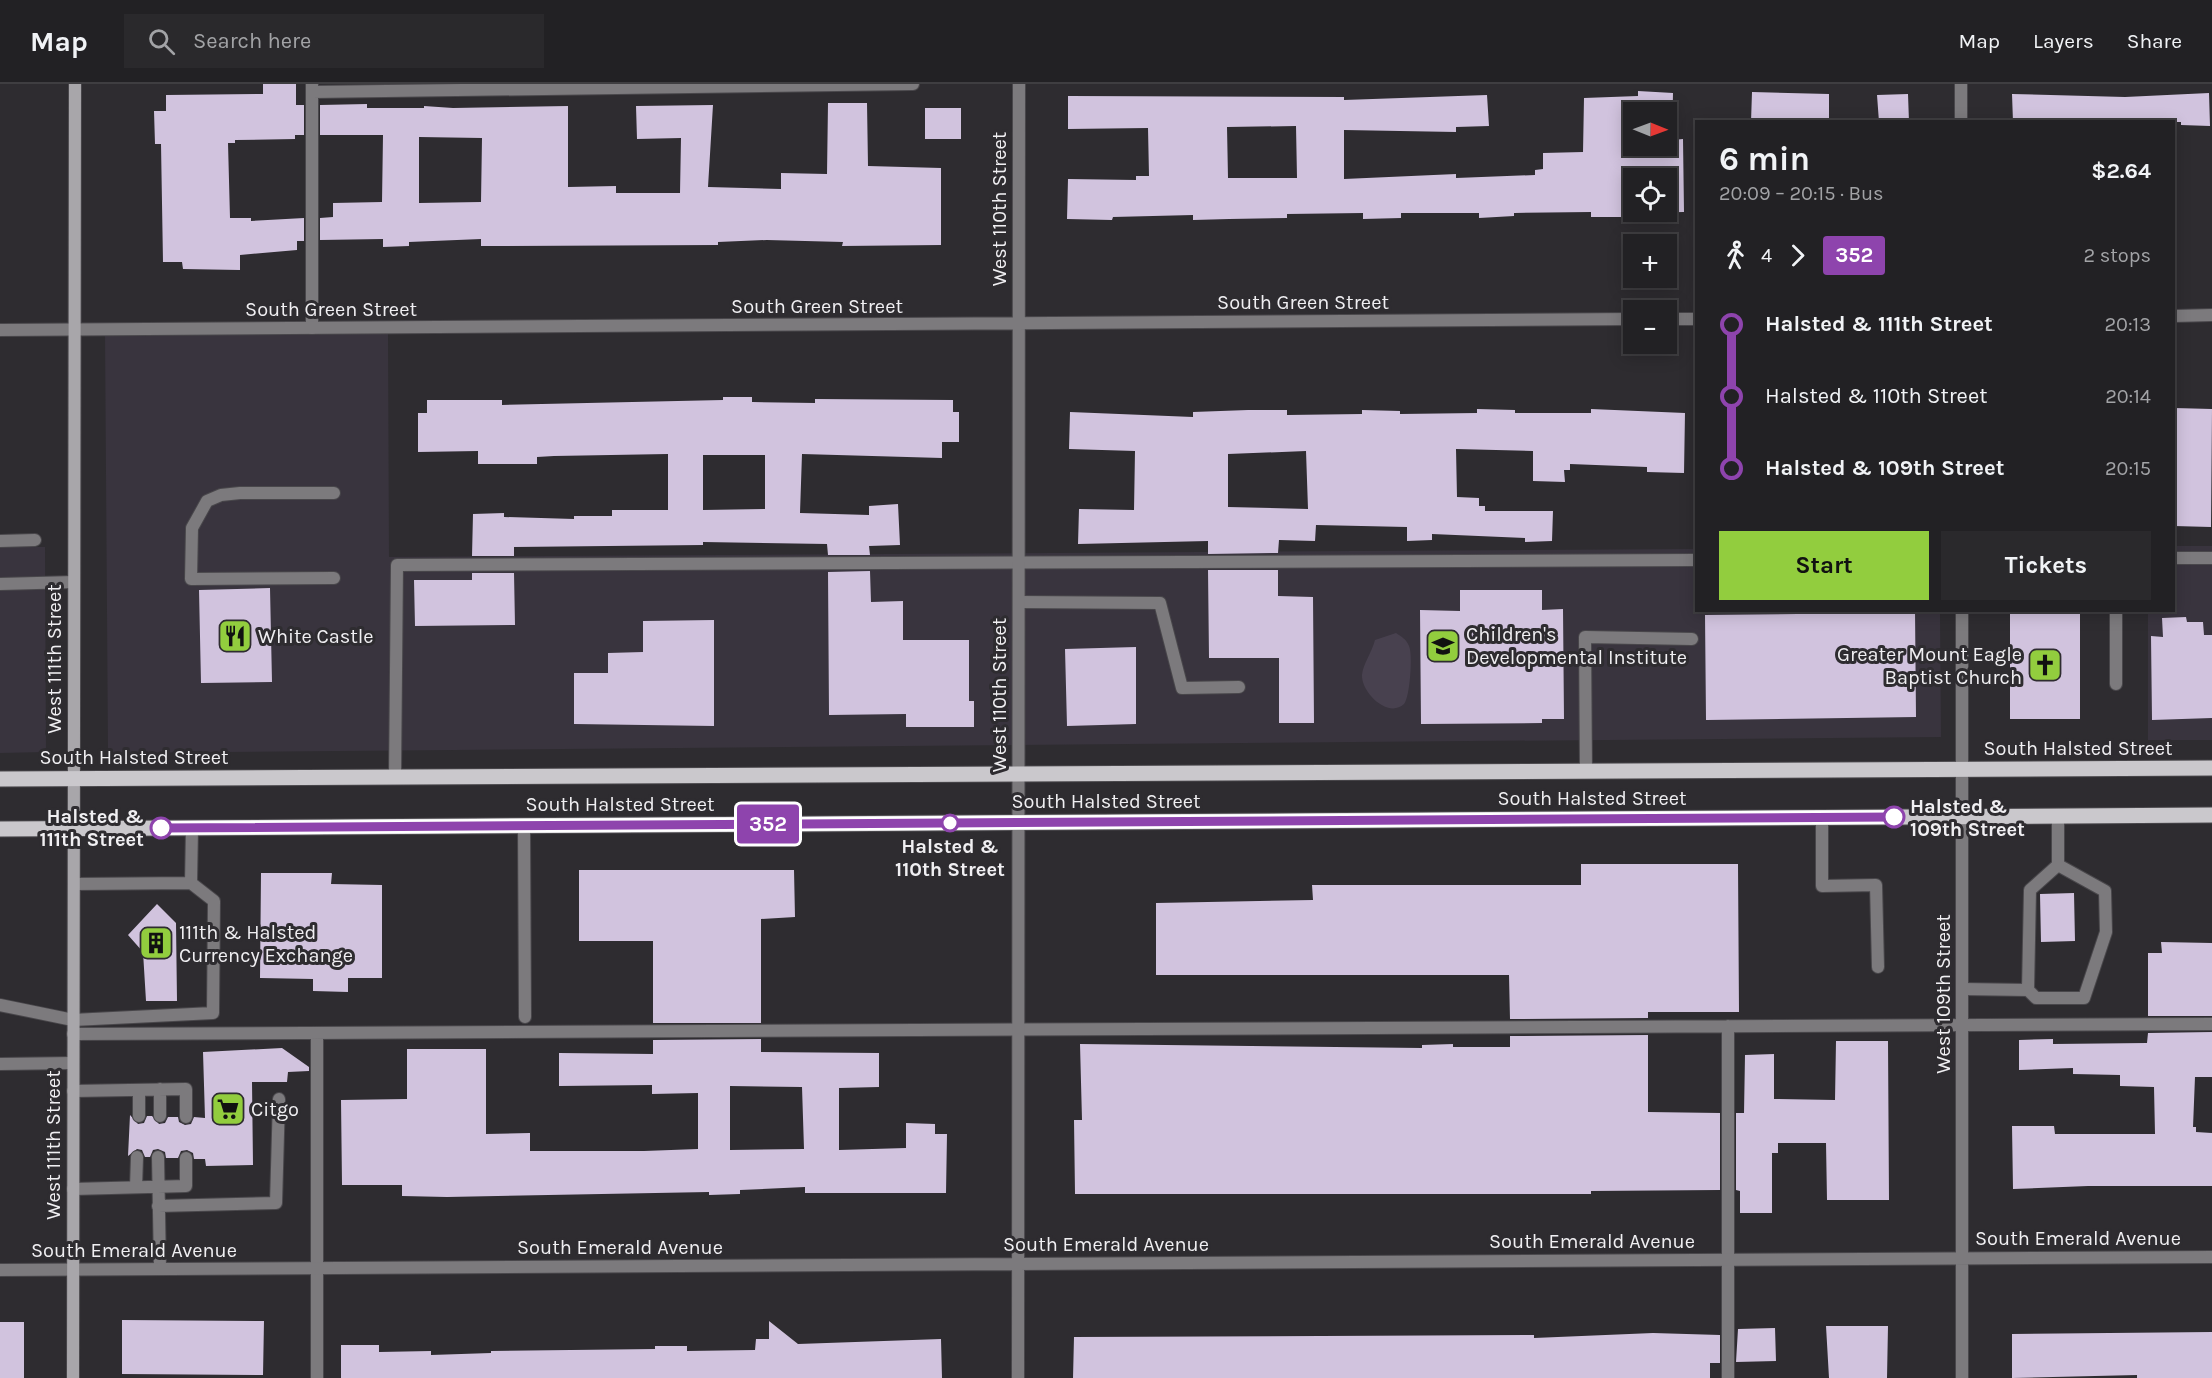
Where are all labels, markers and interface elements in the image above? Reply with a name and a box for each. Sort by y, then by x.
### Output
search box [124,14,544,68]
text: Map [30,25,88,58]
icon: search [145,25,178,58]
text: Search here [193,28,311,54]
text: Map [1958,29,2000,53]
text: Layers [2033,29,2094,53]
text: Share [2127,29,2182,53]
north arrow [1623,102,1677,156]
map controls [1623,102,1677,354]
street label: West 110th Street [988,131,1011,286]
text: 6 min [1719,140,1810,178]
text: $2.64 [2091,158,2151,184]
button: locate [1623,168,1677,222]
text: 20:09 – 20:15 · Bus [1719,182,1884,205]
button: + [1623,234,1677,288]
icon: walk [1719,239,1752,272]
icon: forward [1781,239,1814,272]
text: 352 [1835,243,1873,267]
text: 4 [1761,244,1772,267]
text: 2 stops [2084,244,2151,267]
street label: South Green Street [1217,291,1389,314]
street label: South Green Street [731,295,903,318]
street label: South Green Street [245,298,417,321]
button: − [1623,300,1677,354]
text: Halsted & 111th Street [1765,311,1993,337]
text: 20:13 [2105,313,2151,336]
text: Halsted & 110th Street [1765,383,1987,409]
text: 20:14 [2105,385,2151,408]
text: Halsted & 109th Street [1765,455,2004,481]
text: 20:15 [2105,457,2151,480]
button: Start [1719,531,1929,600]
button: Tickets [1941,531,2151,600]
street label: West 111th Street [43,584,66,734]
street label: West 110th Street [988,617,1011,772]
restaurant icon: White Castle [217,618,253,654]
place label: Children's Developmental Institute [1466,623,1687,669]
place label: White Castle [258,625,374,648]
school or university icon: Children's Developmental Institute [1425,628,1461,664]
place label: Greater Mount Eagle Baptist Church [1837,643,2022,689]
church icon: Greater Mount Eagle Baptist Church [2027,647,2063,683]
street label: South Halsted Street [1983,737,2173,760]
street label: South Halsted Street [39,746,229,769]
street label: South Halsted Street [1497,787,1687,810]
street label: South Halsted Street [1011,790,1201,813]
street label: South Halsted Street [525,793,715,816]
place label: Halsted & 109th Street [1910,795,2025,841]
line badge: 352 [734,804,802,844]
place label: Halsted & 111th Street [40,805,144,851]
marker: Halsted & 109th Street [1883,806,1905,828]
text: 352 [749,812,787,836]
marker: Halsted & 110th Street [941,814,959,832]
marker: Halsted & 111th Street [150,817,172,839]
place label: Halsted & 110th Street [895,835,1005,881]
street label: West 109th Street [1932,914,1955,1074]
place label: 111th & Halsted Currency Exchange [179,921,353,967]
building icon: 111th & Halsted Currency Exchange [138,925,174,961]
street label: West 111th Street [42,1070,65,1220]
supermarket icon: Citgo [210,1091,246,1127]
place label: Citgo [251,1098,299,1121]
street label: South Emerald Avenue [1975,1227,2181,1250]
street label: South Emerald Avenue [1489,1230,1695,1253]
street label: South Emerald Avenue [1003,1233,1209,1256]
street label: South Emerald Avenue [517,1236,723,1259]
street label: South Emerald Avenue [31,1239,237,1262]

